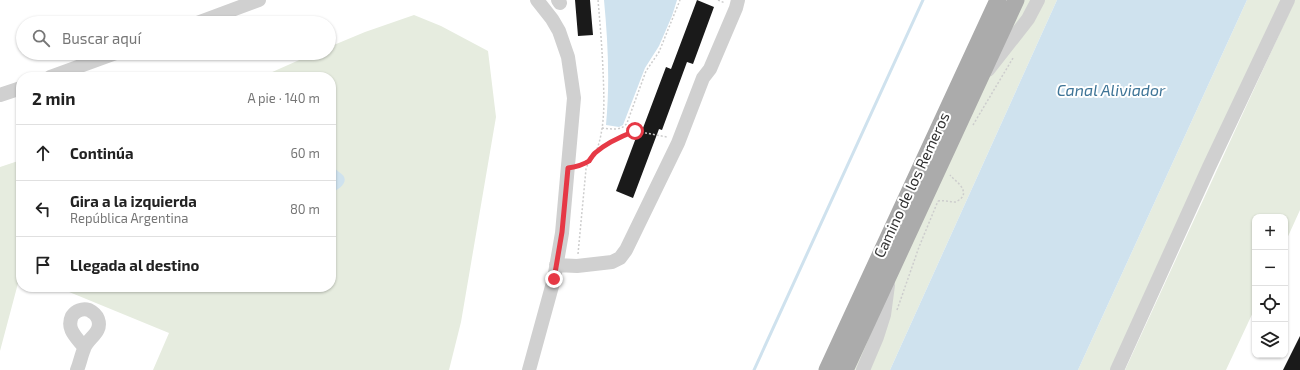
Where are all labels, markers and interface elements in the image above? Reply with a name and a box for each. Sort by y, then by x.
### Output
search box [16,16,336,60]
icon: search [30,27,52,49]
text: Buscar aquí [62,29,141,47]
water label: Canal Aliviador [1057,80,1166,99]
text: 2 min [32,88,75,108]
text: A pie · 140 m [247,90,320,106]
street label: Camino de los Remeros [869,109,953,260]
route start [626,122,644,140]
icon: ahead [32,142,54,164]
text: Continúa [70,144,133,162]
text: 60 m [290,145,320,161]
text: Gira a la izquierda [70,192,197,210]
icon: left [32,198,54,220]
text: 80 m [290,201,320,217]
text: República Argentina [70,210,188,226]
map controls [1252,214,1288,358]
button: + [1252,214,1288,250]
button: − [1252,250,1288,286]
icon: arrive [32,254,54,276]
text: Llegada al destino [70,256,199,274]
route end [545,270,563,288]
button: locate [1252,286,1288,322]
button: layers [1252,322,1288,358]

